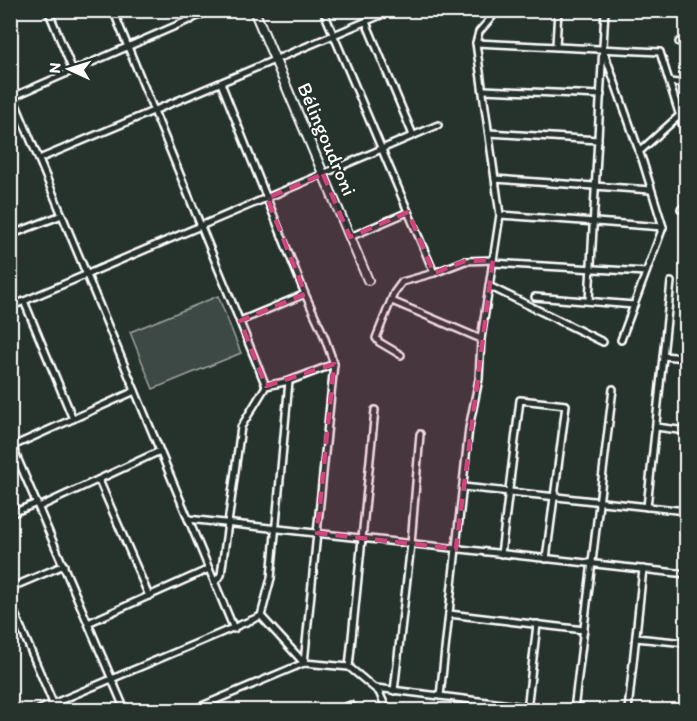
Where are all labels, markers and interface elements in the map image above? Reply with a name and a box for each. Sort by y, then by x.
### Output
north arrow [39,39,99,99]
text: N [45,62,64,74]
street label: Bélingoudroni [292,79,362,199]

